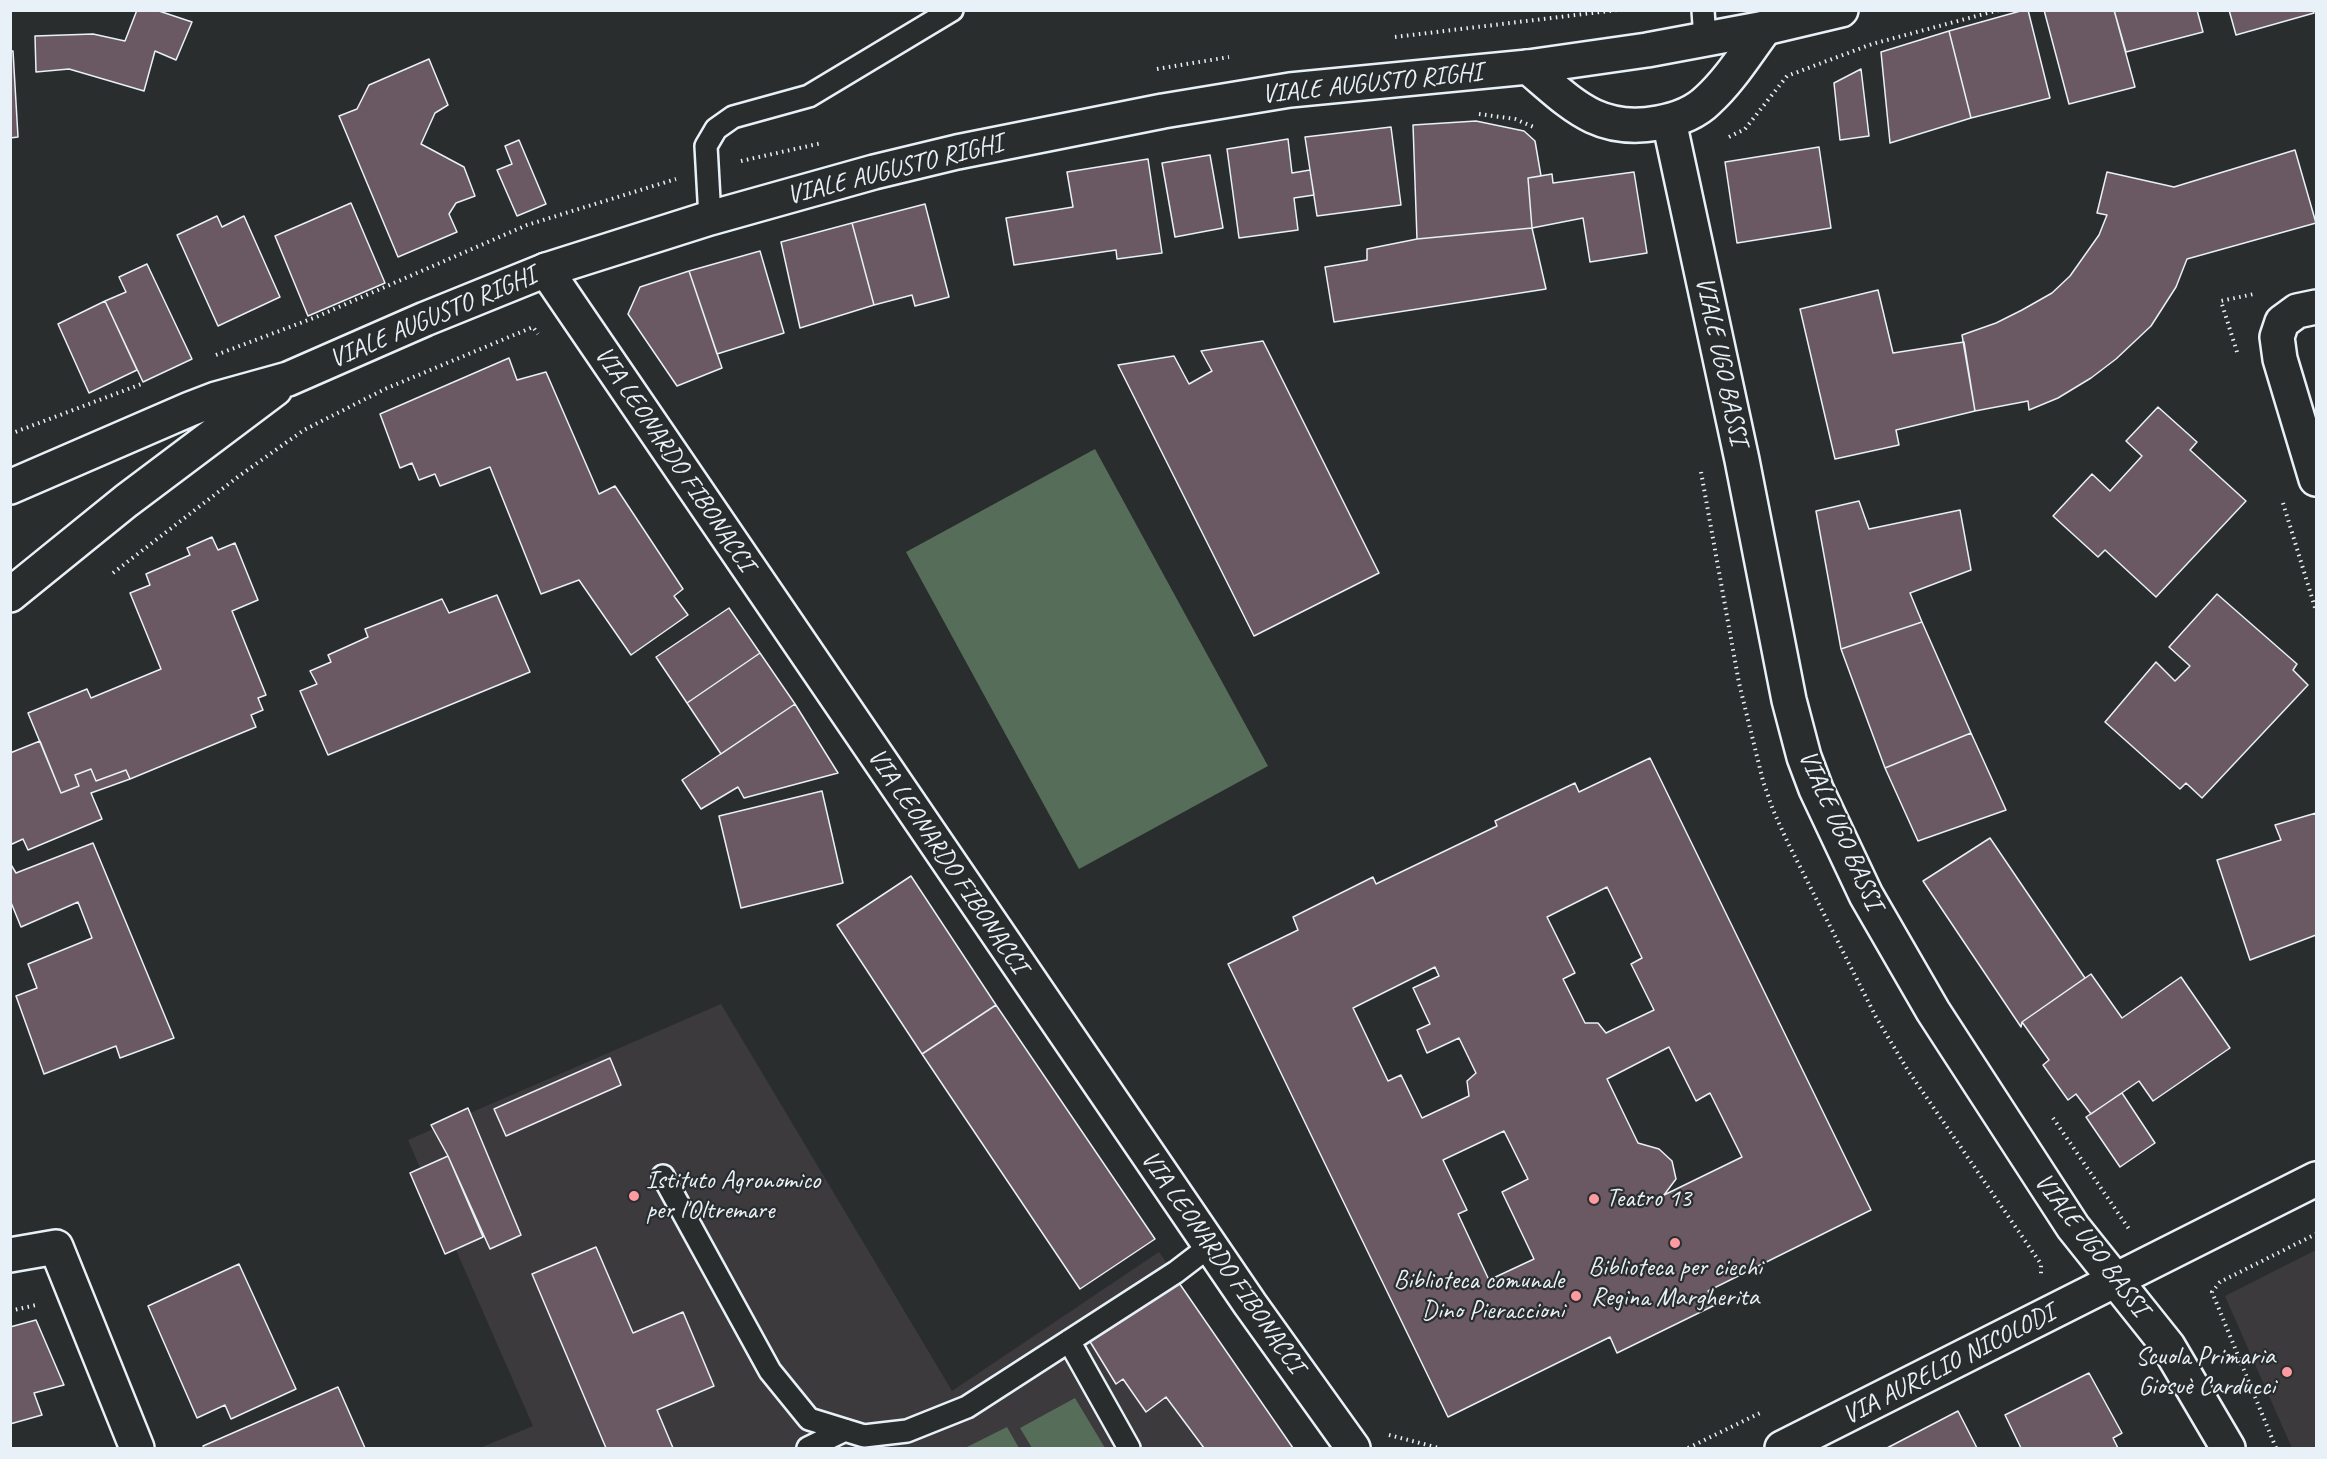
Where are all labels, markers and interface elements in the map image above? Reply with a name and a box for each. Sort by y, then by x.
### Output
street label: VIALE AUGUSTO RIGHI [1260,57,1484,111]
street label: VIALE AUGUSTO RIGHI [784,128,1006,212]
street label: VIALE AUGUSTO RIGHI [325,260,541,376]
street label: VIALE UGO BASSI [1688,274,1754,448]
street label: VIA LEONARDO FIBONACCI [587,341,761,577]
street label: VIA LEONARDO FIBONACCI [860,743,1034,979]
street label: VIALE UGO BASSI [1791,746,1889,914]
street label: VIA LEONARDO FIBONACCI [1133,1145,1311,1379]
place label: Istituto Agronomico per l'Oltremare [646,1165,820,1226]
street label: VIALE UGO BASSI [2027,1167,2155,1323]
place label: Teatro 13 [1606,1183,1691,1215]
marker: Istituto Agronomico per l'Oltremare [627,1189,641,1203]
marker: Teatro 13 [1587,1192,1601,1206]
marker: Biblioteca per ciechi Regina Margherita [1668,1236,1682,1250]
place label: Biblioteca per ciechi Regina Margherita [1588,1252,1762,1314]
place label: Biblioteca comunale Dino Pieraccioni [1393,1265,1564,1326]
marker: Biblioteca comunale Dino Pieraccioni [1569,1289,1583,1303]
street label: VIA AURELIO NICOLODI [1838,1298,2060,1432]
place label: Scuola Primaria Giosuè Carducci [2135,1341,2275,1402]
marker: Scuola Primaria Giosuè Carducci [2280,1365,2294,1379]

